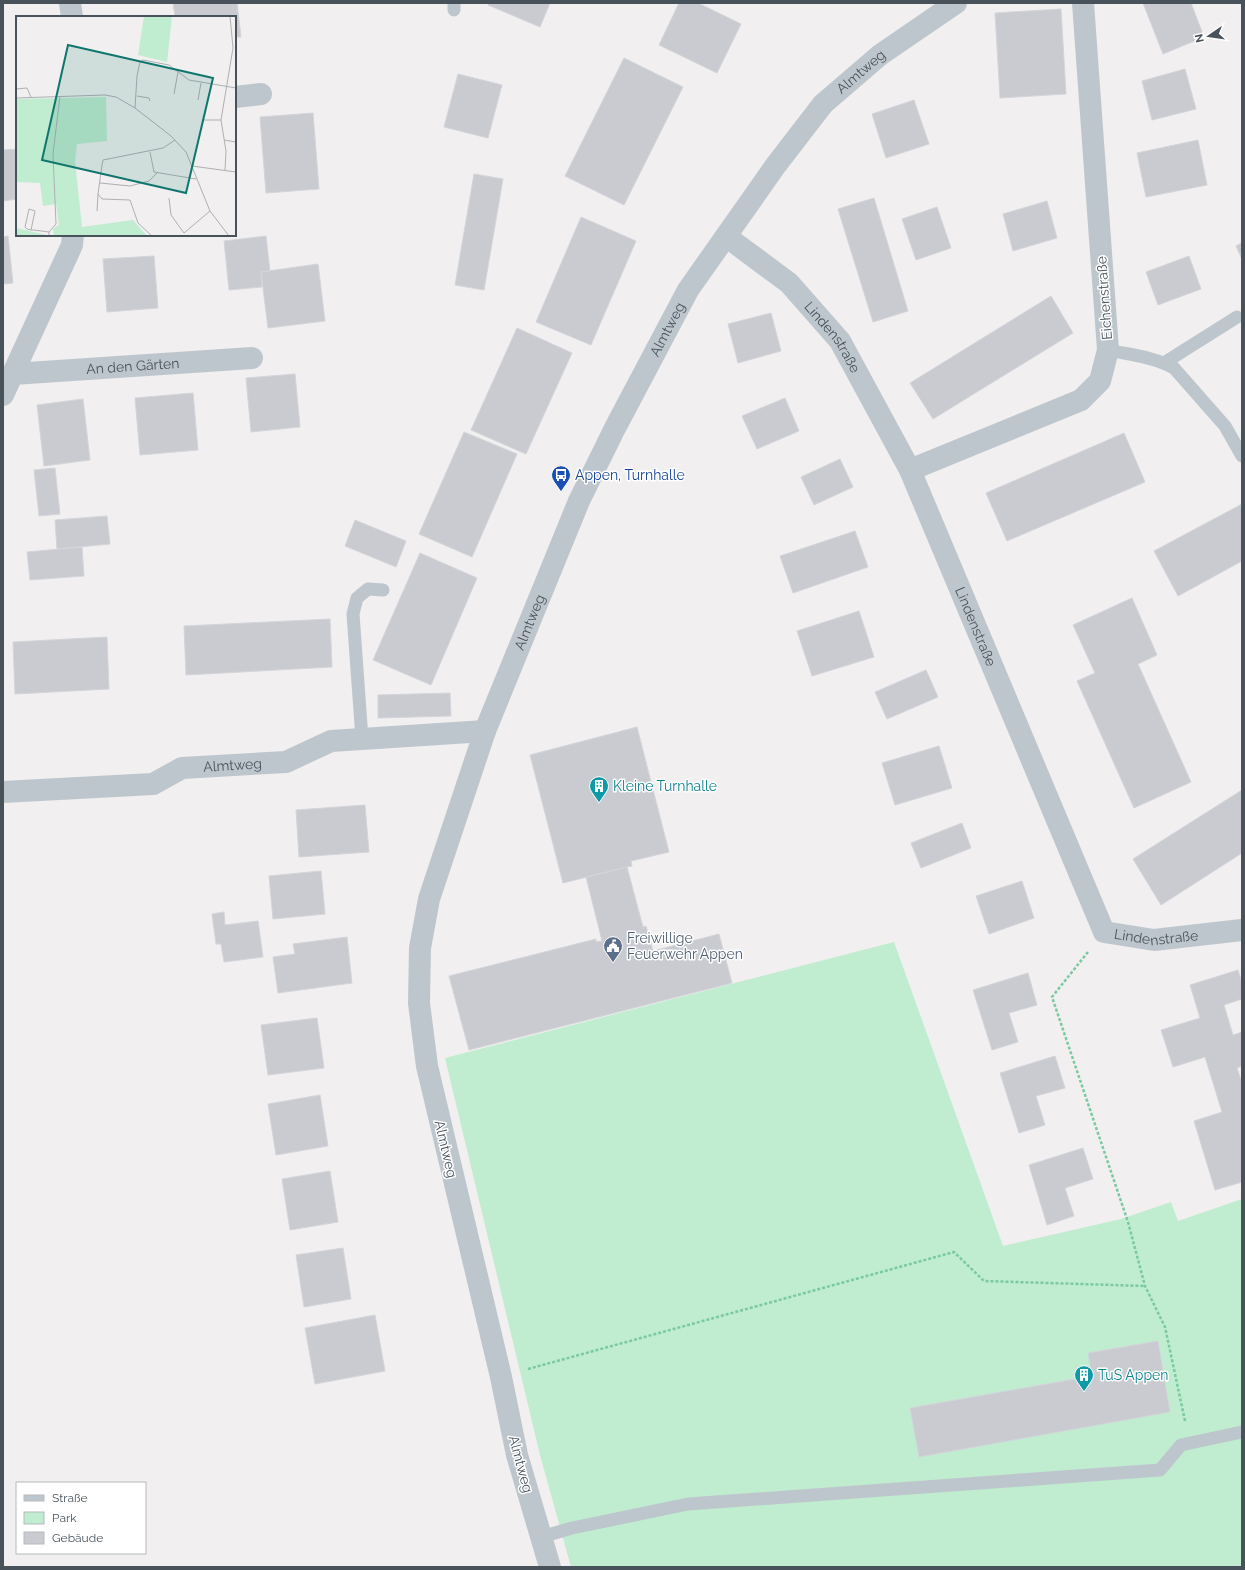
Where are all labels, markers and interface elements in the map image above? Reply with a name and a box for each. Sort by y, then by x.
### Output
inset map [16,16,236,236]
north arrow [1189,16,1229,56]
text: N [1192,33,1207,44]
street label: Almtweg [833,46,888,97]
street label: Eichenstraße [1093,256,1115,340]
street label: Lindenstraße [801,298,864,375]
street label: Almtweg [646,300,688,359]
street label: An den Gärten [86,355,180,377]
bus stop icon: Appen, Turnhalle [550,464,572,492]
place label: Appen, Turnhalle [575,467,685,483]
street label: Lindenstraße [952,585,999,669]
street label: Almtweg [511,592,548,652]
street label: Almtweg [203,755,262,775]
building icon: Kleine Turnhalle [588,775,610,803]
place label: Kleine Turnhalle [613,778,717,794]
street label: Lindenstraße [1113,926,1199,948]
place label: Freiwillige Feuerwehr Appen [627,930,743,962]
public building icon: Freiwillige Feuerwehr Appen [602,935,624,963]
street label: Almtweg [432,1119,460,1179]
building icon: TuS Appen [1073,1364,1095,1392]
place label: TuS Appen [1098,1367,1168,1383]
street label: Almtweg [506,1434,536,1494]
legend [16,1482,146,1554]
text: Straße [52,1491,88,1505]
text: Park [52,1511,77,1525]
text: Gebäude [52,1531,103,1545]

